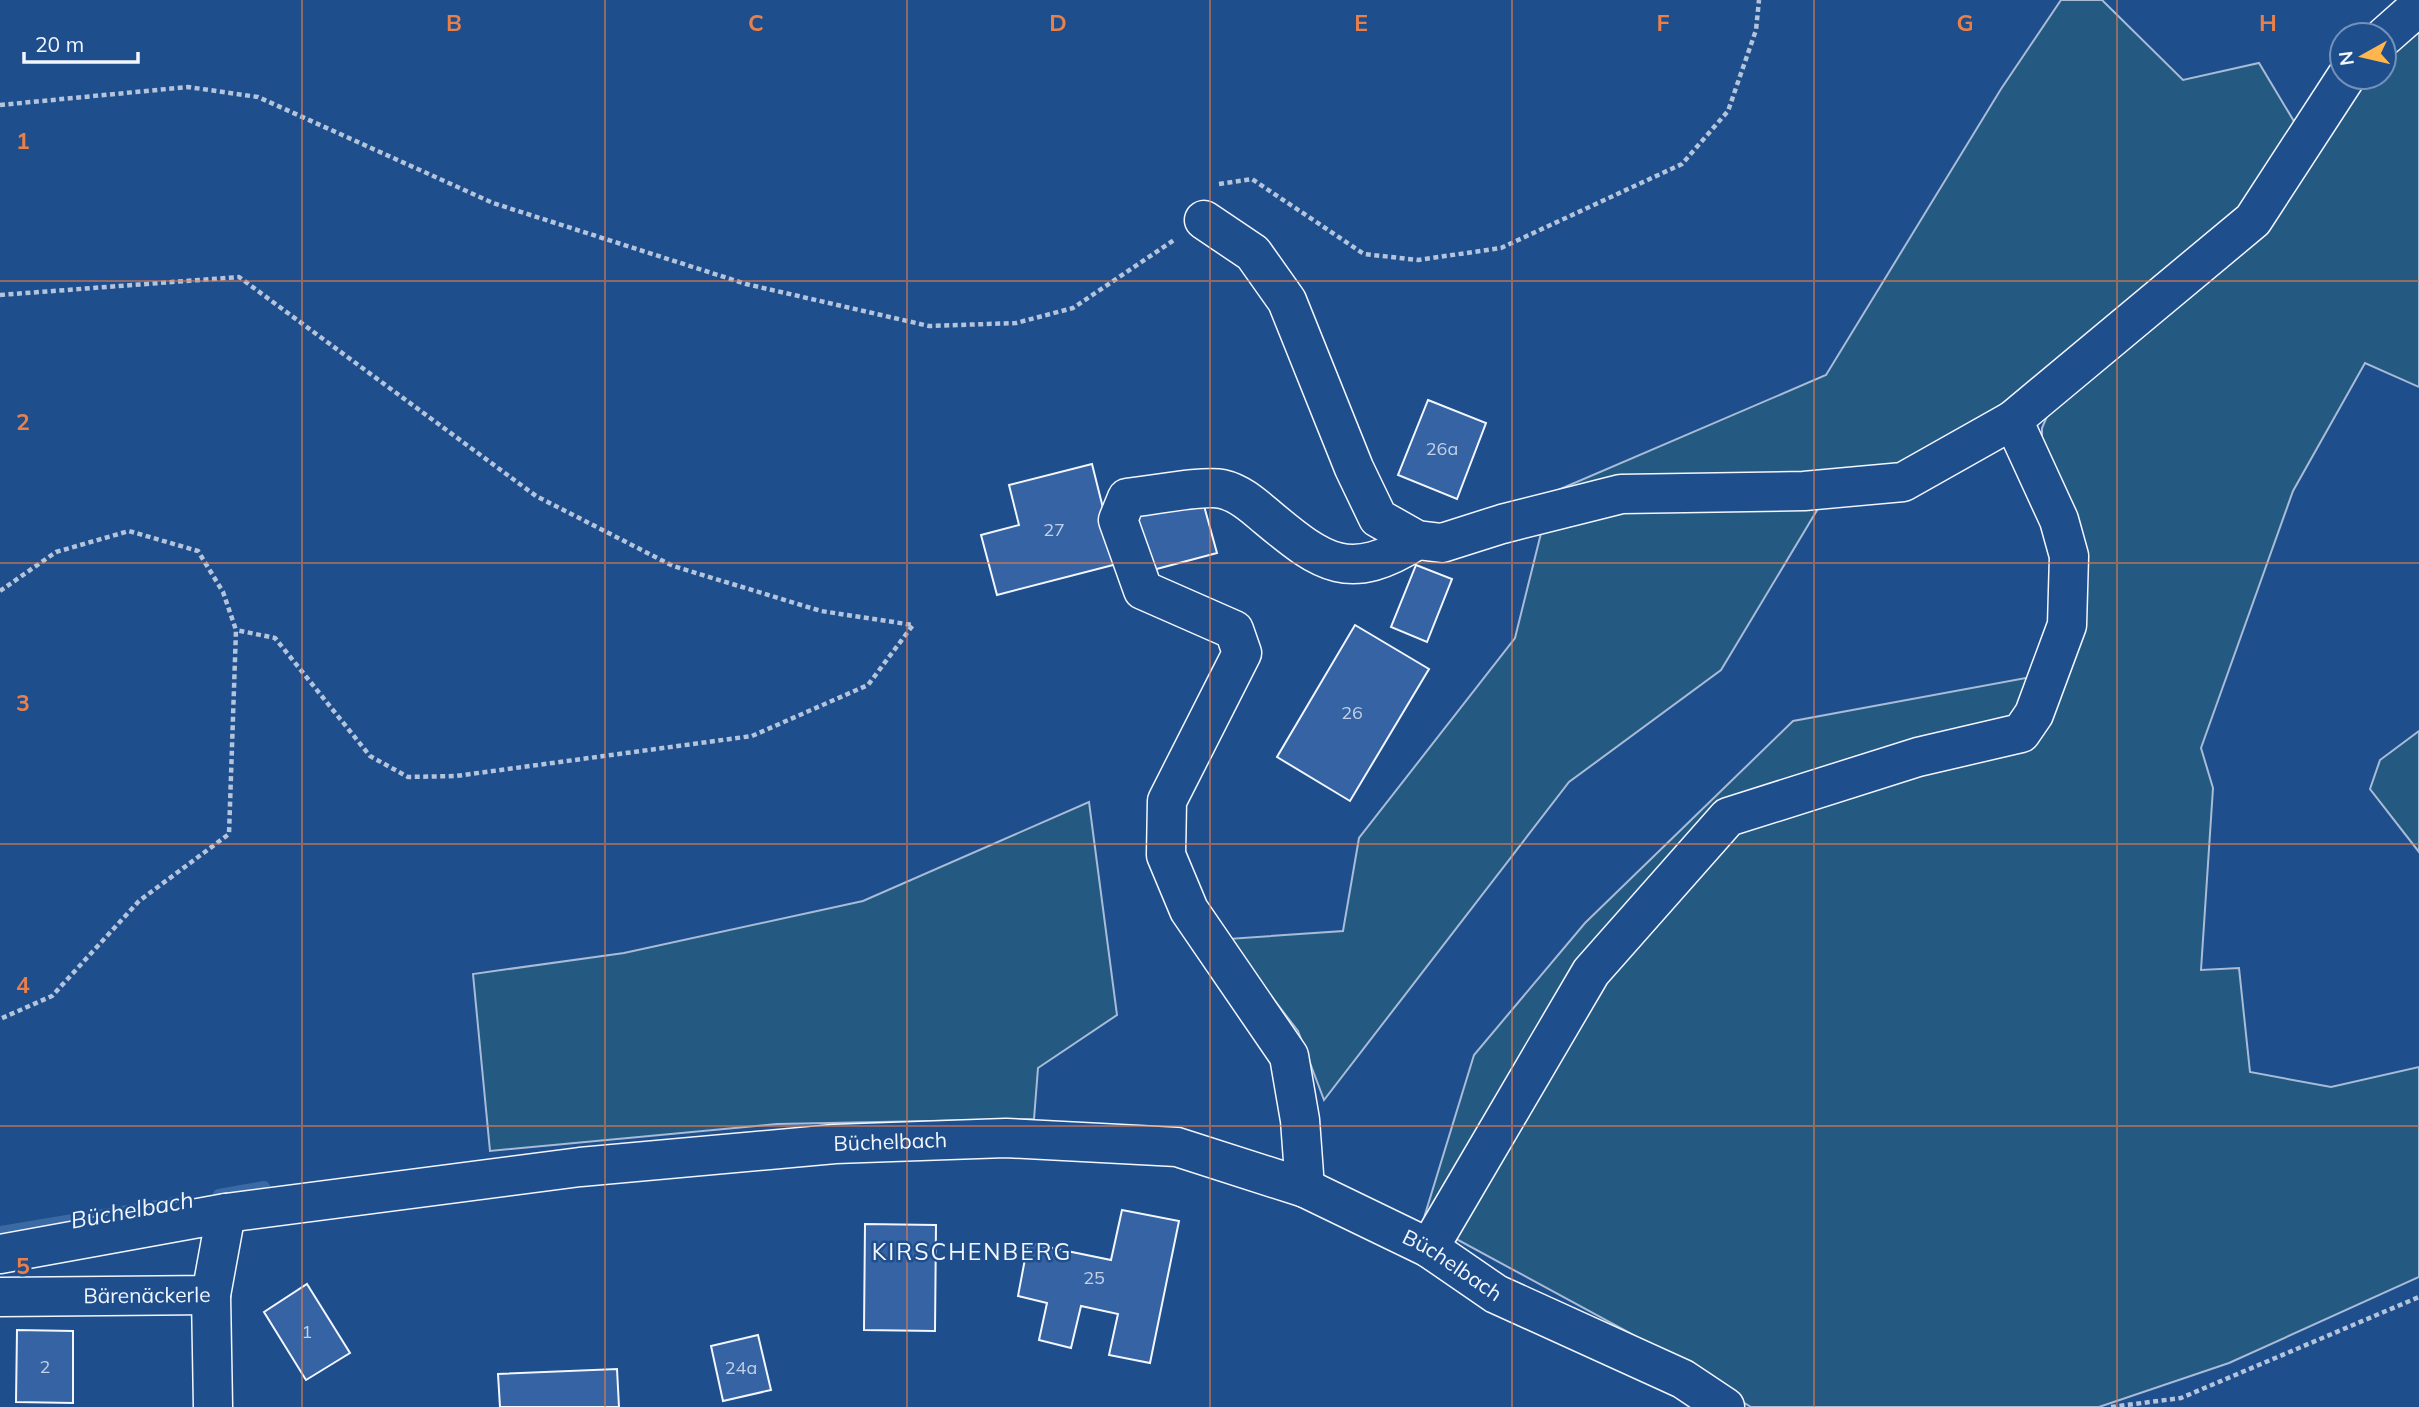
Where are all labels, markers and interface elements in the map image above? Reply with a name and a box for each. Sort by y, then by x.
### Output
text: B [446,8,462,37]
text: C [748,8,764,37]
text: D [1049,8,1067,37]
text: E [1354,8,1368,37]
text: F [1656,8,1670,37]
text: G [1956,8,1974,37]
text: H [2259,8,2277,37]
scale bar [24,21,138,65]
north arrow [2328,21,2398,91]
text: 20 m [35,31,84,57]
text: N [2333,50,2359,67]
text: 1 [16,126,30,155]
text: 2 [16,407,30,436]
house number: 26a [1426,437,1458,460]
house number: 27 [1043,518,1065,541]
text: 3 [16,688,30,717]
house number: 26 [1341,701,1363,724]
text: 4 [16,970,30,999]
street label: Büchelbach [833,1126,947,1156]
water label: Büchelbach [68,1184,196,1235]
street label: Büchelbach [1399,1223,1507,1306]
district label: KIRSCHENBERG [872,1237,1072,1266]
text: 5 [16,1251,30,1280]
house number: 25 [1083,1266,1105,1289]
street label: Bärenäckerle [83,1281,211,1308]
house number: 1 [302,1320,312,1343]
house number: 2 [40,1355,50,1378]
house number: 24a [725,1356,757,1379]

